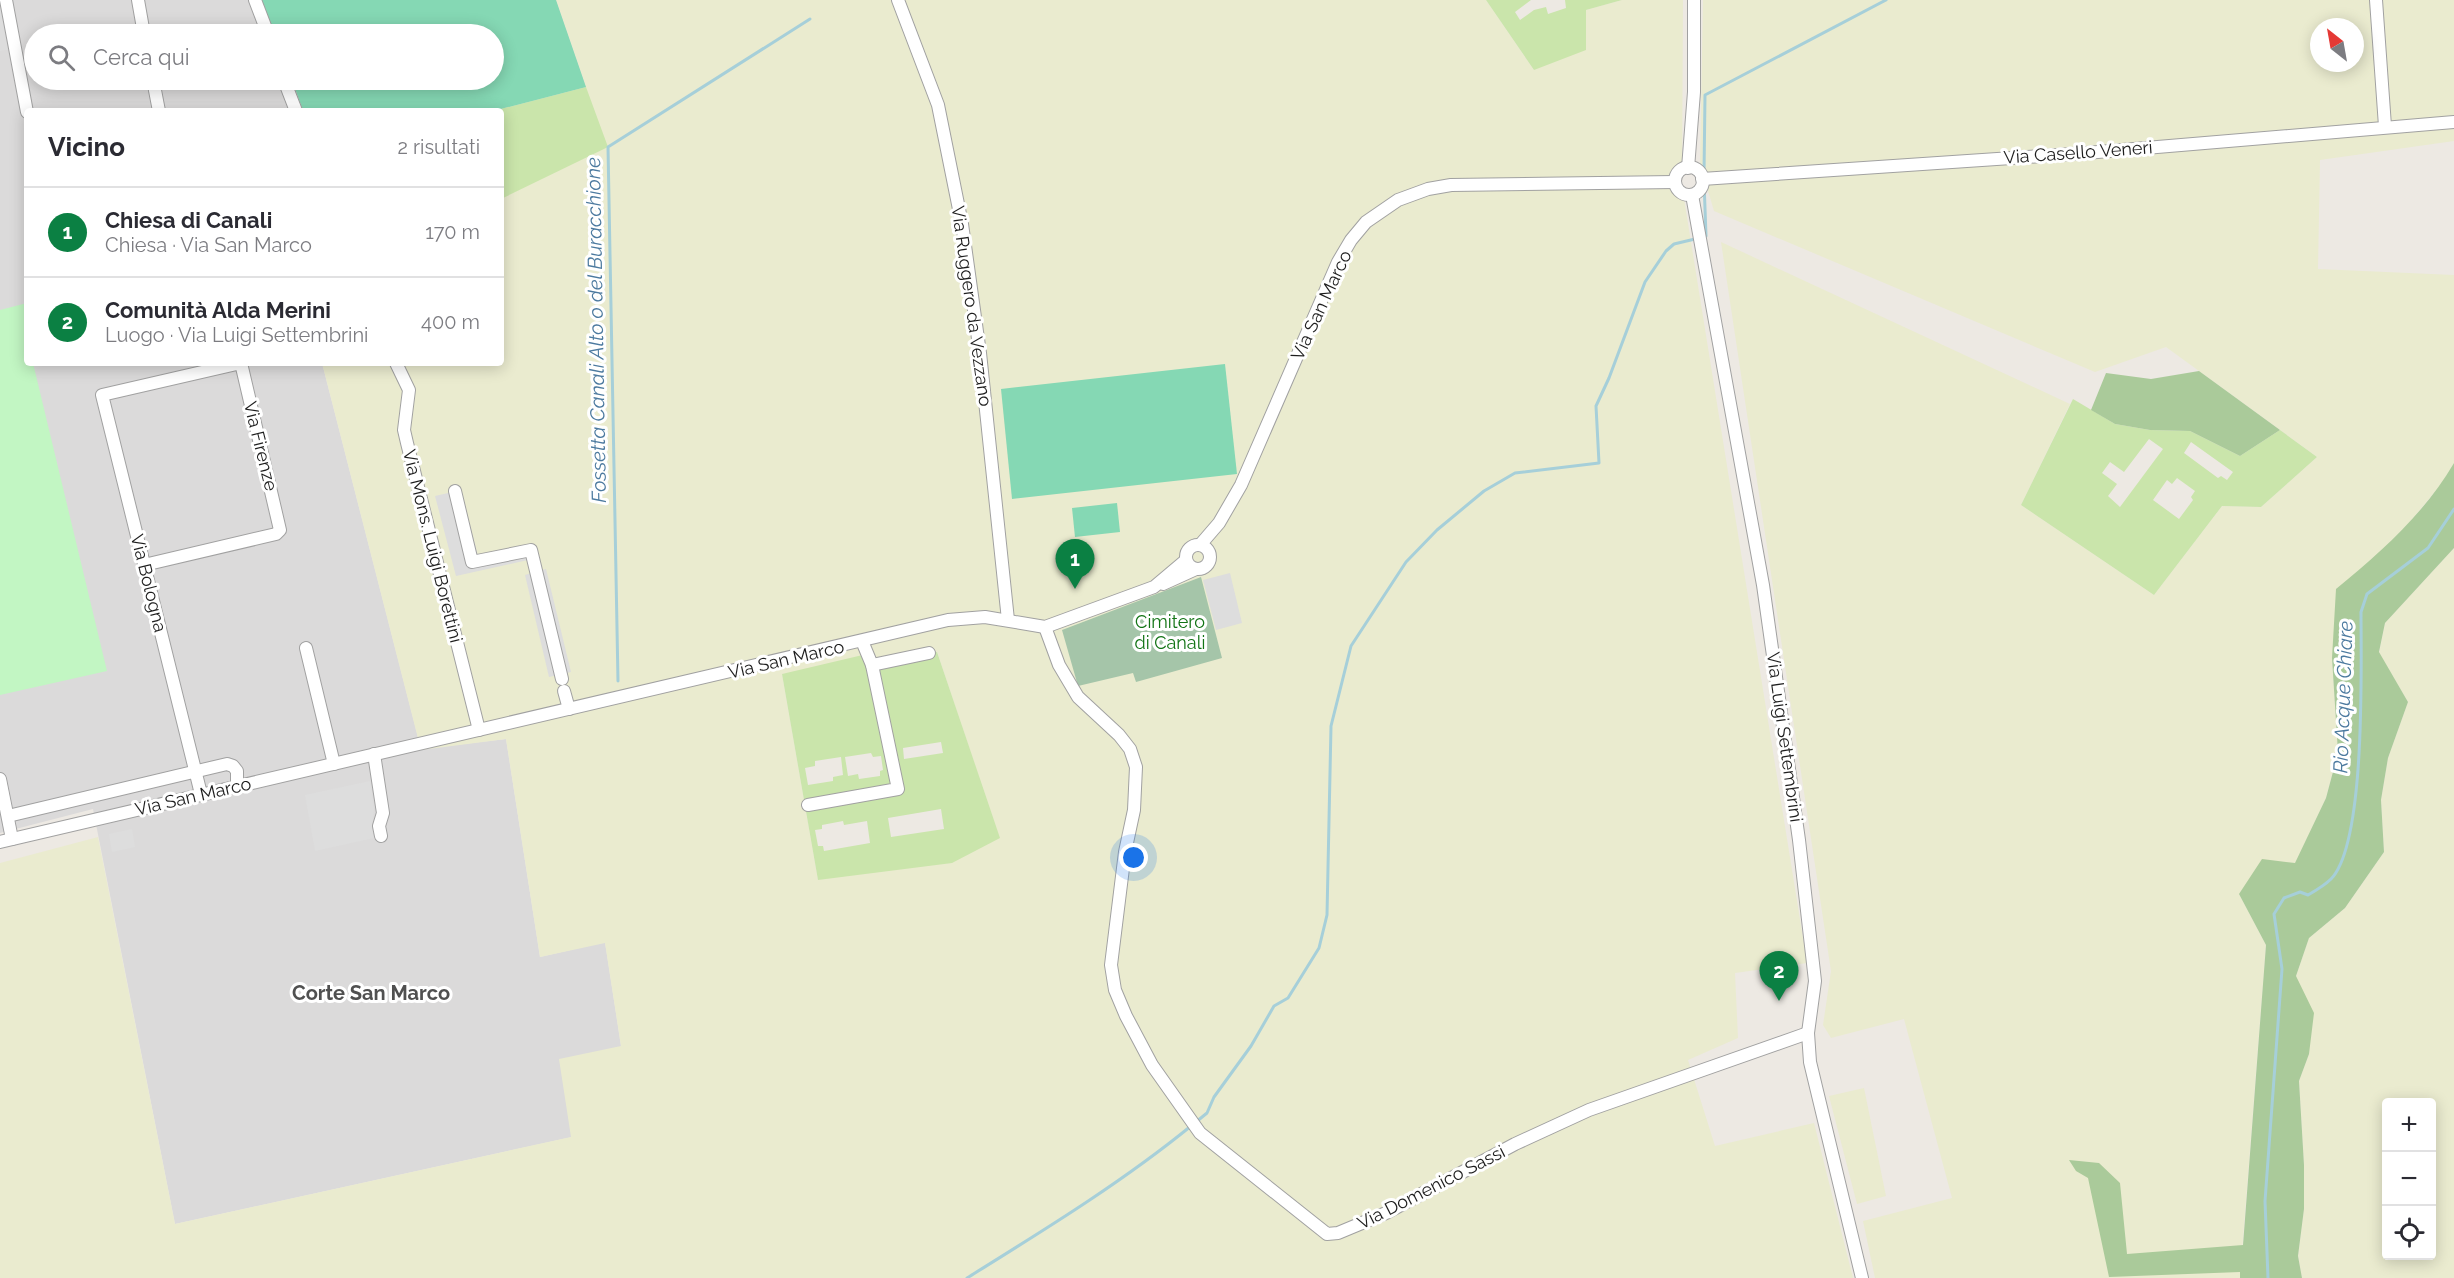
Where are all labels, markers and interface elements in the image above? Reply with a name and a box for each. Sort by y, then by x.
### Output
north arrow [2310,18,2364,72]
search box [24,24,504,90]
icon: search [45,41,78,74]
text: Cerca qui [93,44,190,70]
text: Vicino [48,132,125,162]
text: 2 risultati [398,135,480,159]
street label: Via Casello Veneri [2003,136,2153,168]
water label: Fossetta Canali Alto o del Buracchione [581,157,611,503]
street label: Via Ruggero da Vezzano [948,204,997,408]
text: Chiesa di Canali [105,207,272,233]
text: 1 [63,220,72,244]
text: 170 m [425,220,480,244]
text: Chiesa · Via San Marco [105,233,312,257]
street label: Via San Marco [1286,247,1356,363]
text: Comunità Alda Merini [105,297,331,323]
text: 2 [62,310,73,334]
text: 400 m [421,310,480,334]
text: Luogo · Via Luigi Settembrini [105,323,368,347]
street label: Via Firenze [240,399,282,493]
street label: Via Mons. Luigi Borettini [399,447,467,645]
street label: Via Bologna [127,532,171,634]
pin: 1 [1056,540,1094,589]
park label: Cimitero di Canali [1135,611,1206,653]
water label: Rio Acque Chiare [2328,620,2358,774]
street label: Via San Marco [726,635,846,683]
street label: Via Luigi Settembrini [1763,651,1807,823]
street label: Via San Marco [133,772,253,820]
your location [1119,843,1148,872]
pin: 2 [1760,952,1798,1001]
district label: Corte San Marco [292,981,450,1005]
map controls [2382,1098,2436,1260]
button: + [2382,1098,2436,1152]
street label: Via Domenico Sassi [1354,1141,1508,1233]
button: − [2382,1152,2436,1206]
button: locate [2382,1206,2436,1260]

